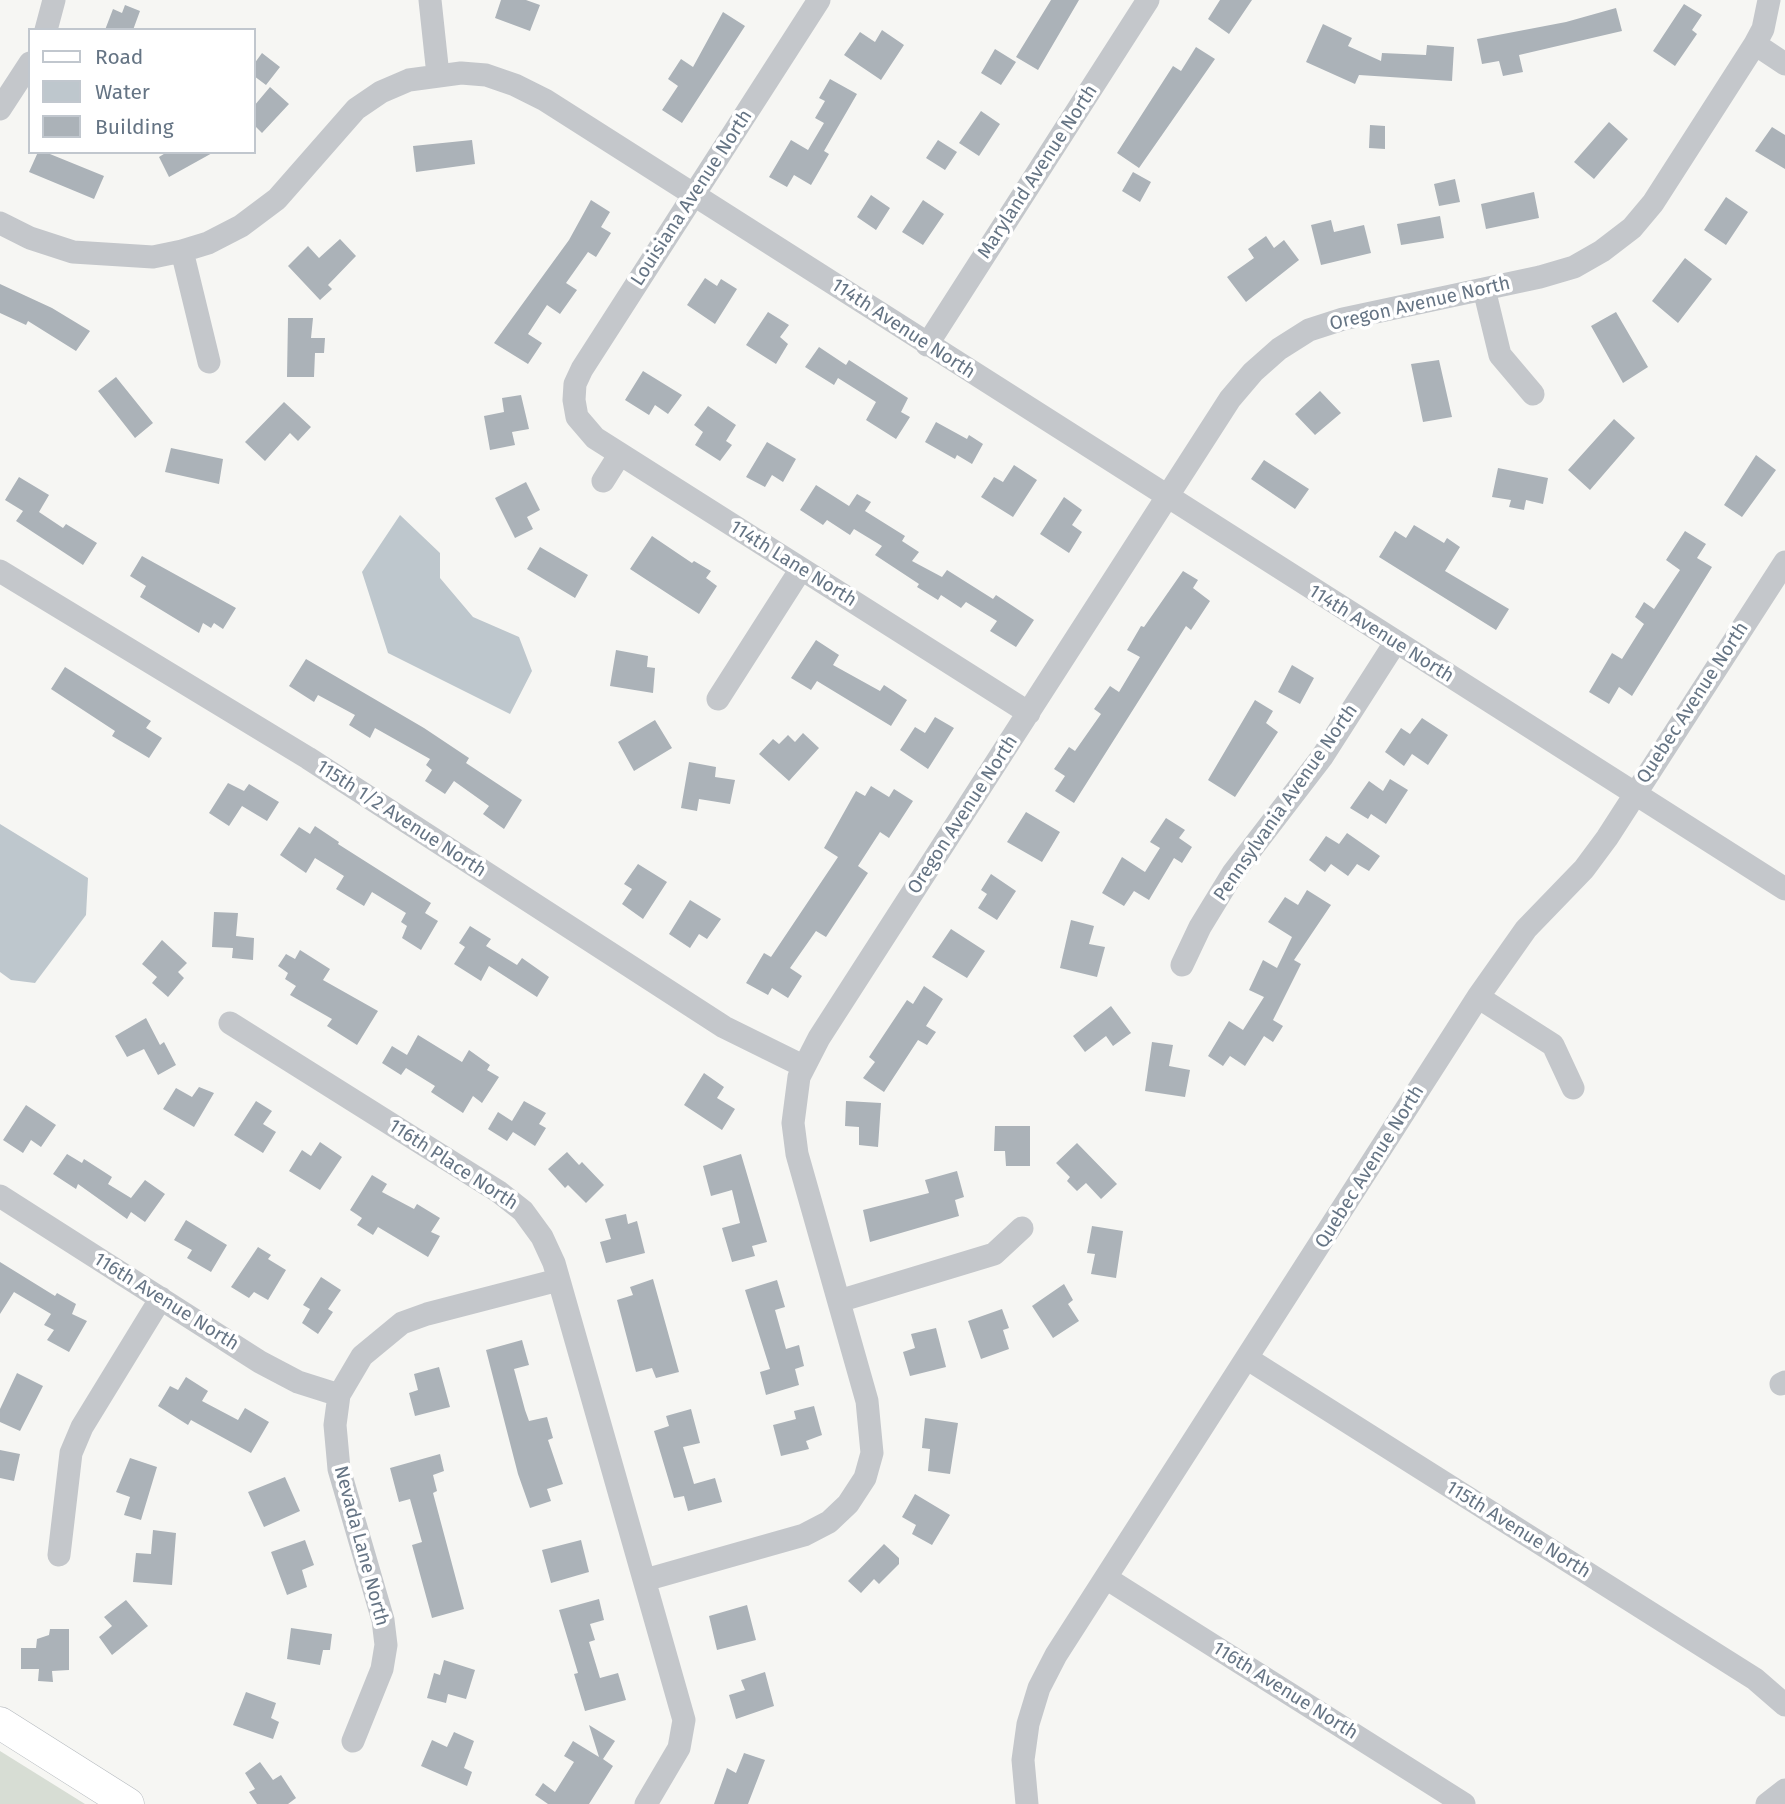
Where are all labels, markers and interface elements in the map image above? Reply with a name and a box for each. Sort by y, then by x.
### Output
legend [28,28,256,154]
text: Road [95,44,143,70]
text: Water [95,79,150,105]
street label: Maryland Avenue North [973,81,1103,263]
street label: Louisiana Avenue North [627,106,757,290]
text: Building [95,114,174,140]
street label: Oregon Avenue North [1327,272,1513,336]
street label: 114th Avenue North [827,274,979,384]
street label: 114th Lane North [726,516,860,612]
street label: 114th Avenue North [1304,580,1458,688]
street label: Quebec Avenue North [1632,618,1754,788]
street label: Pennsylvania Avenue North [1209,700,1363,906]
street label: Oregon Avenue North [903,731,1023,899]
street label: 115th 1/2 Avenue North [312,756,490,882]
street label: Quebec Avenue North [1311,1081,1429,1253]
street label: 116th Place North [384,1115,522,1215]
street label: 116th Avenue North [89,1248,243,1356]
street label: Nevada Lane North [329,1463,393,1629]
street label: 115th Avenue North [1442,1476,1594,1584]
street label: 116th Avenue North [1208,1637,1362,1745]

